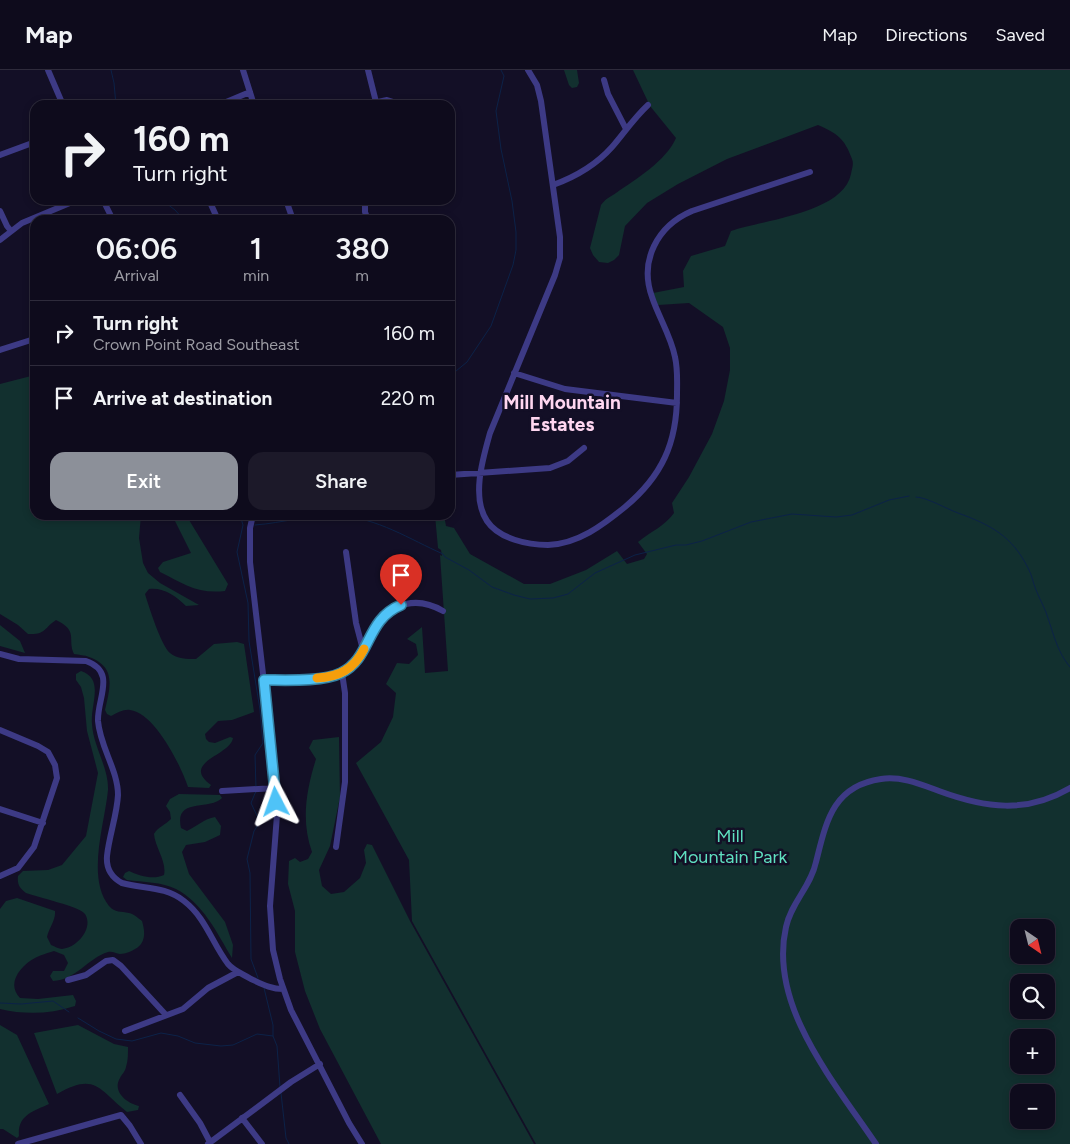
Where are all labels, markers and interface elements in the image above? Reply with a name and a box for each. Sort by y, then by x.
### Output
text: Map [25,20,73,49]
text: Map [822,24,857,46]
text: Directions [885,24,967,46]
text: Saved [995,24,1045,46]
text: 160 m [133,118,230,160]
icon: right [50,120,115,185]
text: Turn right [133,160,228,187]
text: 06:06 [96,230,177,267]
text: 1 [250,230,262,267]
text: 380 [335,230,389,267]
text: Arrival [114,266,159,285]
text: min [243,266,269,285]
text: m [355,266,369,285]
text: Turn right [93,312,179,335]
icon: right [50,319,78,347]
text: 160 m [383,322,435,345]
text: Crown Point Road Southeast [93,335,300,354]
icon: arrive [50,384,78,412]
text: Arrive at destination [93,387,272,410]
text: 220 m [381,387,435,410]
district label: Mill Mountain Estates [503,391,621,436]
button: Exit [50,452,238,510]
button: Share [248,452,435,510]
pin [380,554,422,605]
icon: arrive [387,561,415,589]
position arrow [249,775,301,827]
park label: Mill Mountain Park [673,825,788,868]
north arrow [1010,919,1055,964]
map controls [1010,919,1055,1129]
button: search [1010,974,1055,1019]
button: + [1010,1029,1055,1074]
button: − [1010,1084,1055,1129]

